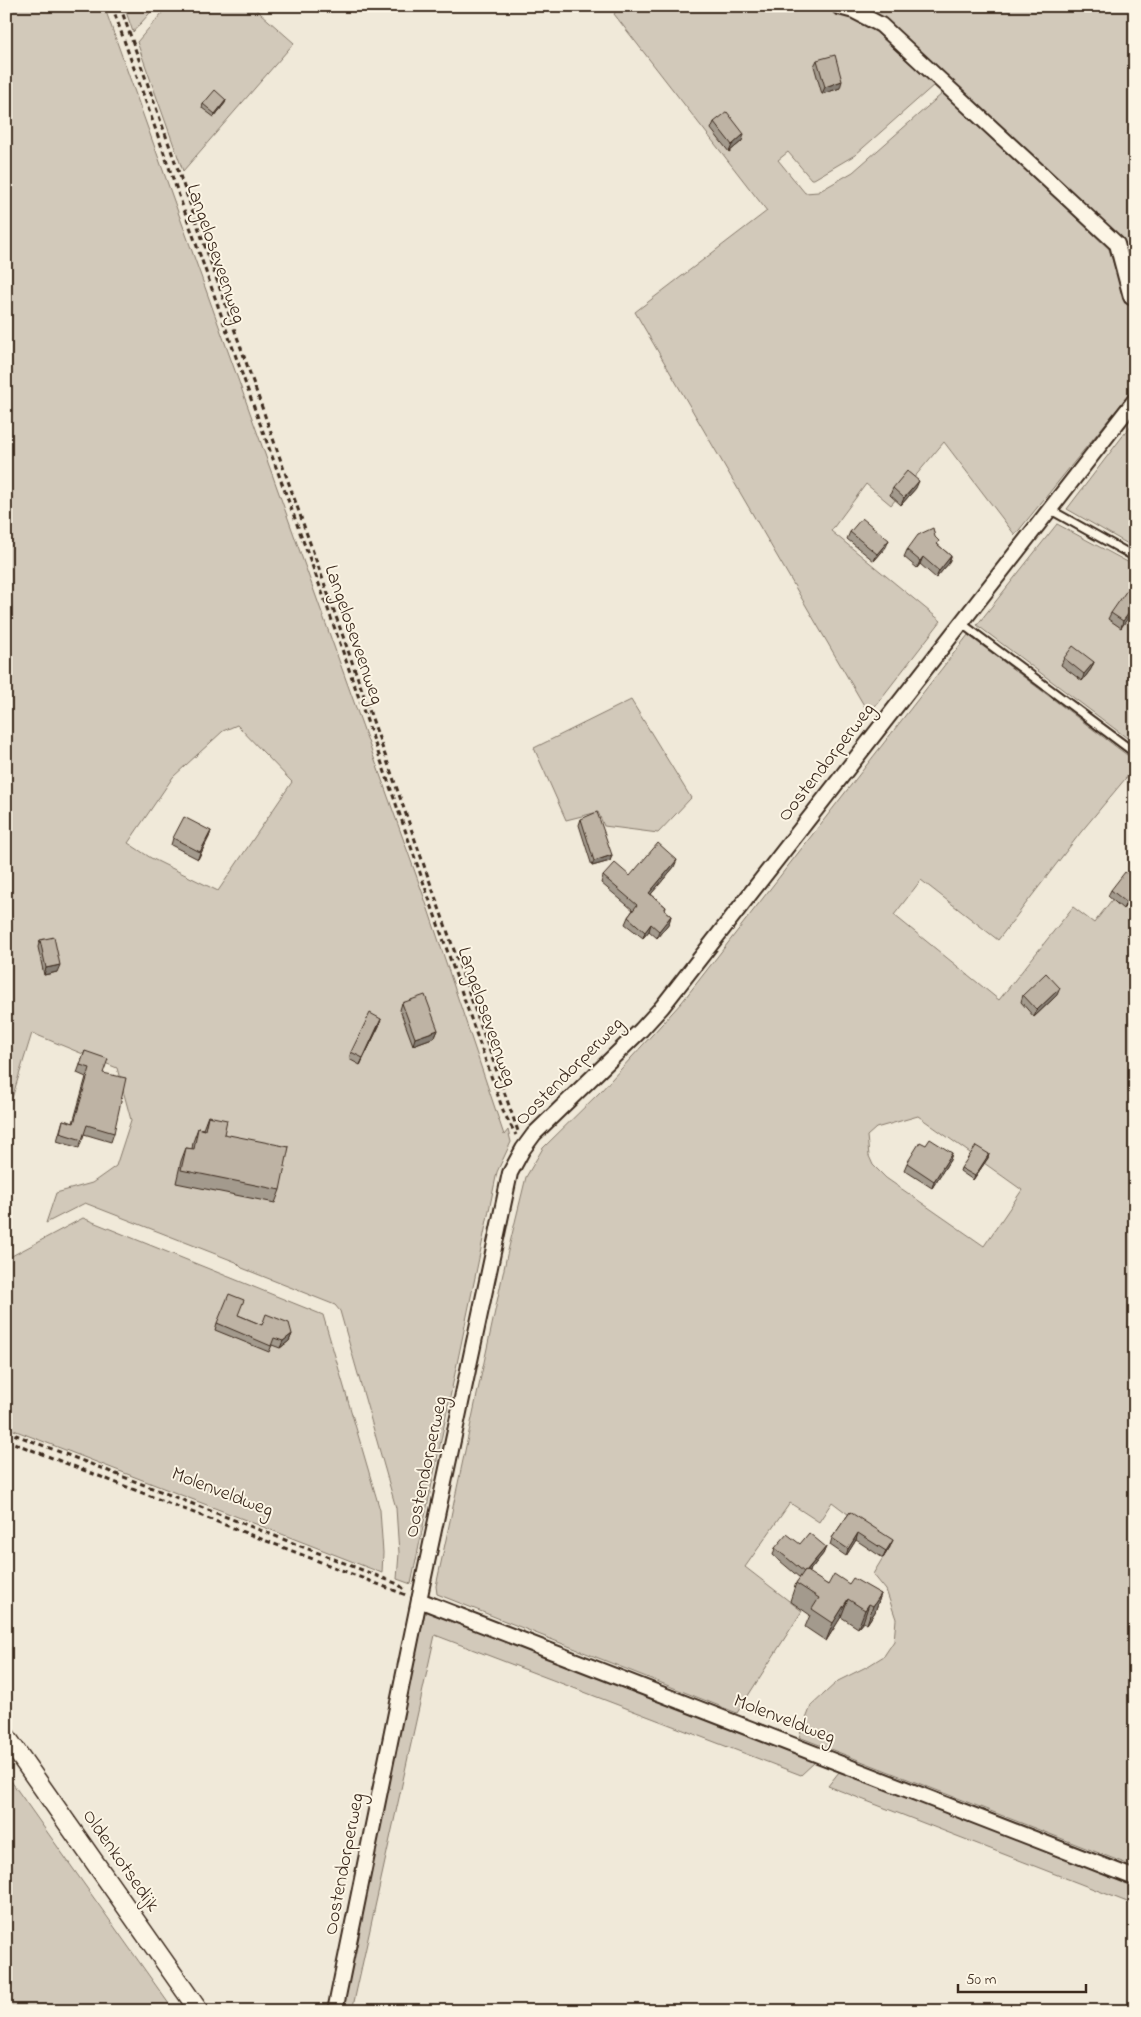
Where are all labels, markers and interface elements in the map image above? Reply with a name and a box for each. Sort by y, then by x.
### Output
street label: Langeloseveenweg [177,180,252,328]
street label: Langeloseveenweg [315,561,390,709]
street label: Oostendorperweg [771,697,884,829]
street label: Langeloseveenweg [448,943,523,1091]
street label: Oostendorperweg [509,1011,632,1134]
street label: Oostendorperweg [398,1393,457,1541]
street label: Molenveldweg [166,1460,277,1527]
street label: Molenveldweg [728,1687,839,1754]
street label: Oostendorperweg [317,1790,374,1938]
street label: Oldenkotsedijk [74,1804,166,1918]
scale bar [958,1962,1086,1994]
text: 50 m [966,1969,997,1991]

